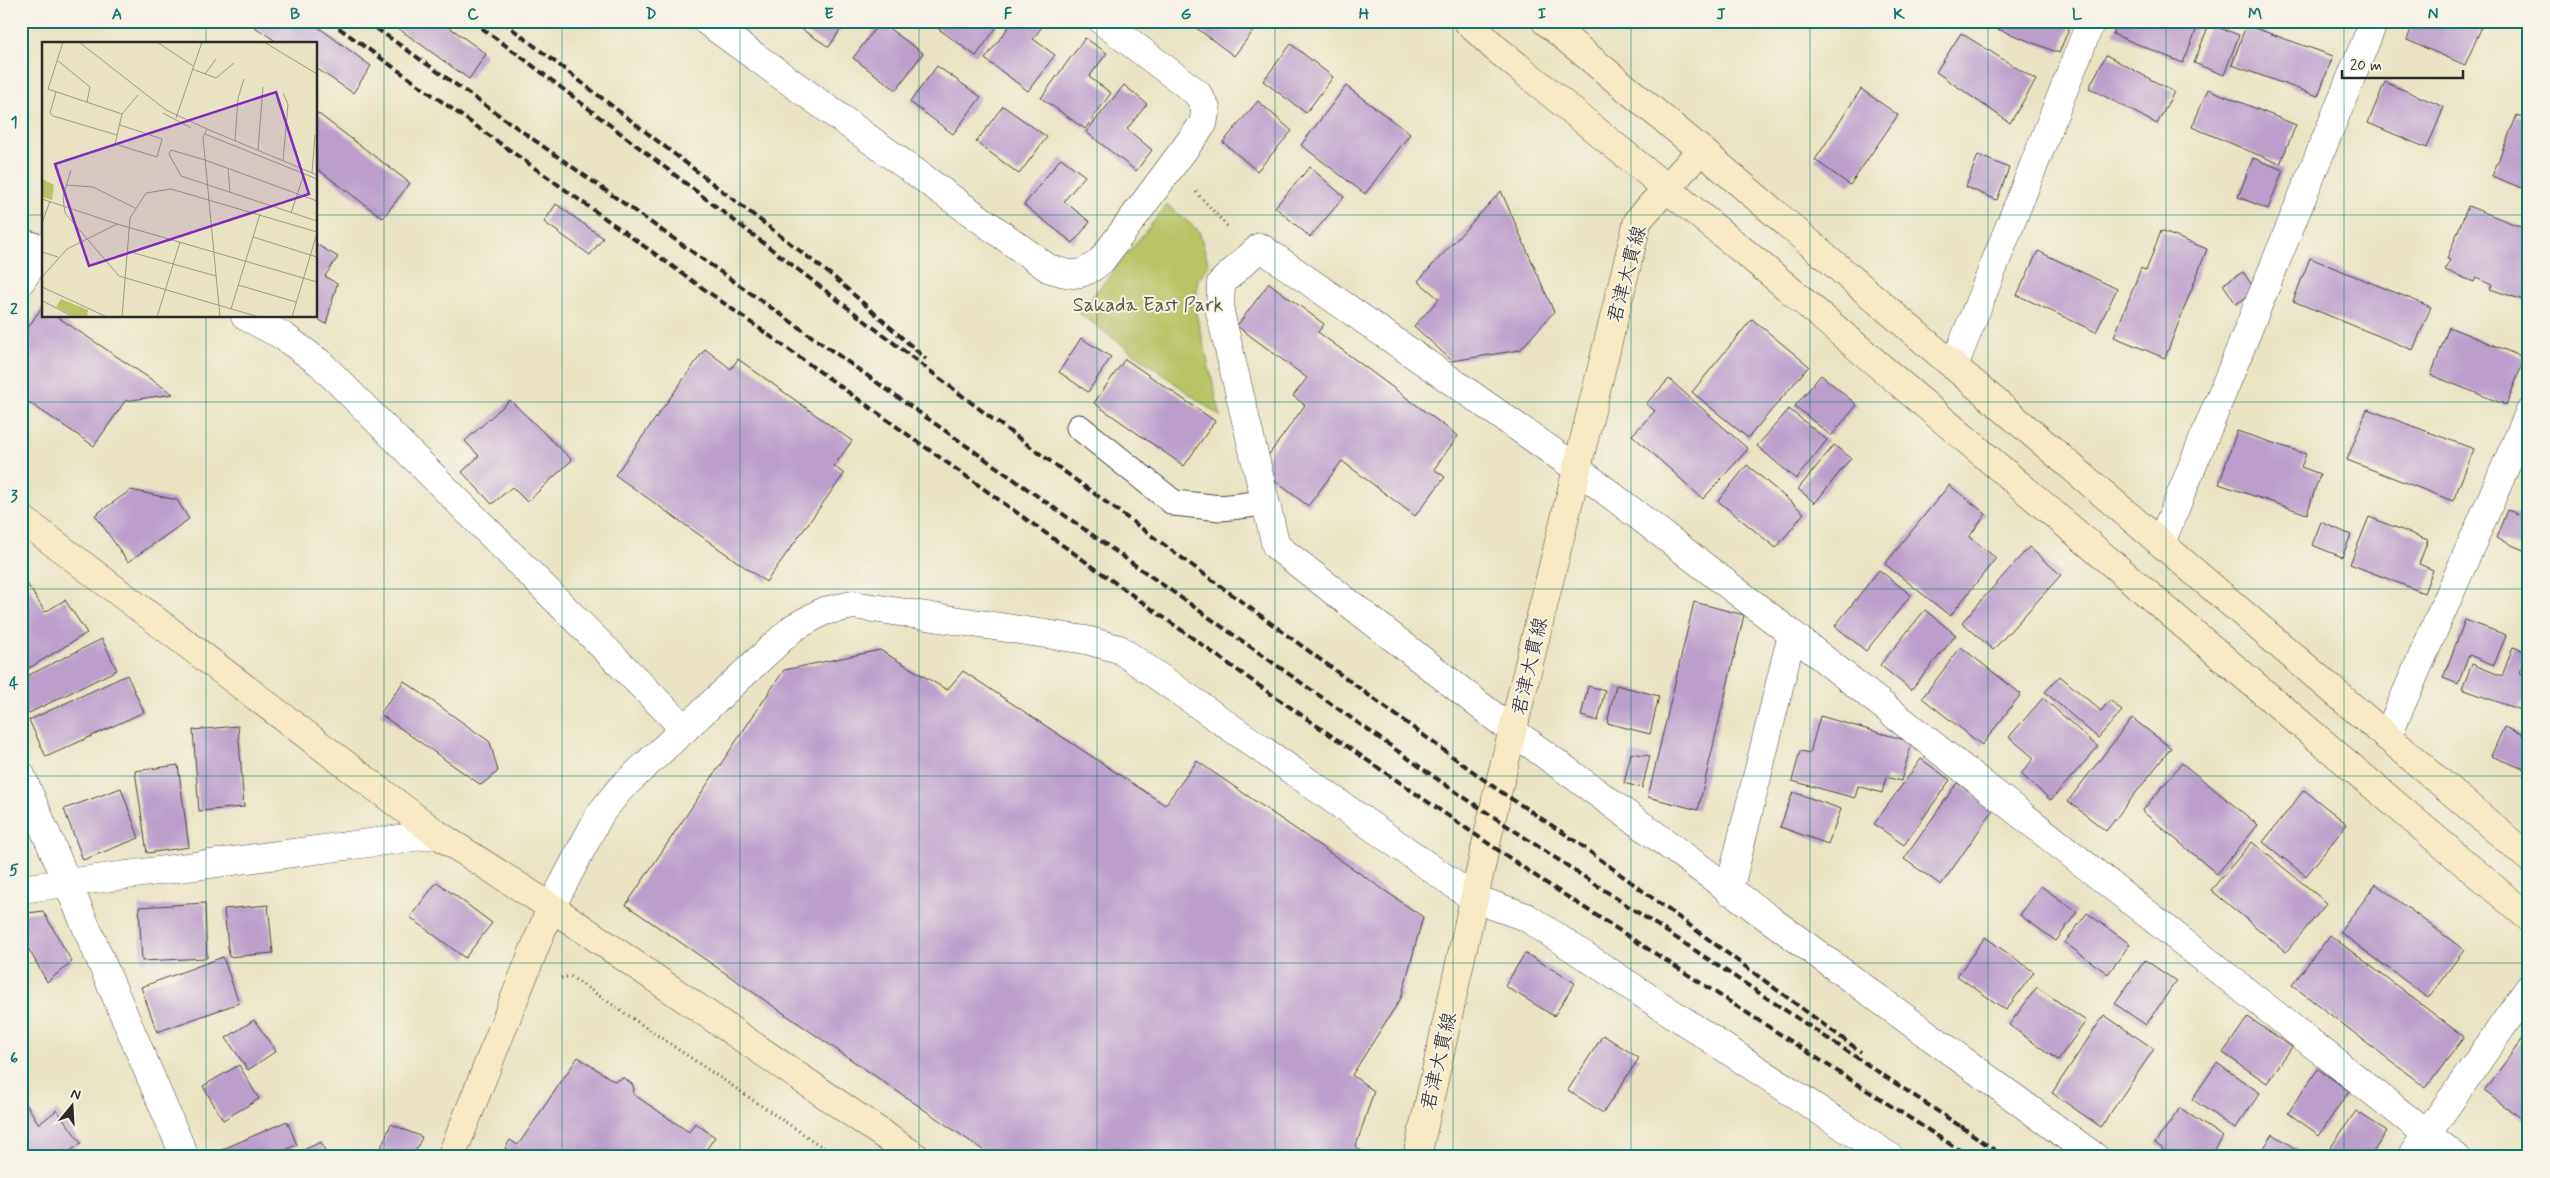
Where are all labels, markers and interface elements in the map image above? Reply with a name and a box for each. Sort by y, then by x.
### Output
text: A [112,4,122,25]
text: B [290,4,300,25]
text: C [467,4,479,25]
text: D [645,4,657,25]
text: E [824,4,834,25]
text: F [1004,4,1013,25]
text: G [1181,4,1192,25]
text: H [1359,4,1370,25]
text: I [1538,4,1547,25]
text: J [1716,4,1726,25]
text: K [1893,4,1905,25]
text: L [2072,4,2083,25]
text: M [2248,4,2262,25]
text: N [2428,4,2438,25]
inset map [42,42,318,318]
scale bar [2342,48,2464,80]
text: 20 m [2350,56,2382,76]
text: 1 [10,112,18,133]
street label: 君津大貫線 [1601,223,1653,326]
park label: Sakada East Park [1073,292,1223,319]
text: 2 [10,299,18,320]
text: 3 [10,486,18,507]
street label: 君津大貫線 [1506,615,1555,718]
text: 4 [9,673,19,694]
text: 5 [9,860,19,881]
street label: 君津大貫線 [1415,1010,1464,1113]
text: 6 [10,1048,18,1069]
north arrow [48,1080,98,1130]
text: N [68,1085,83,1105]

